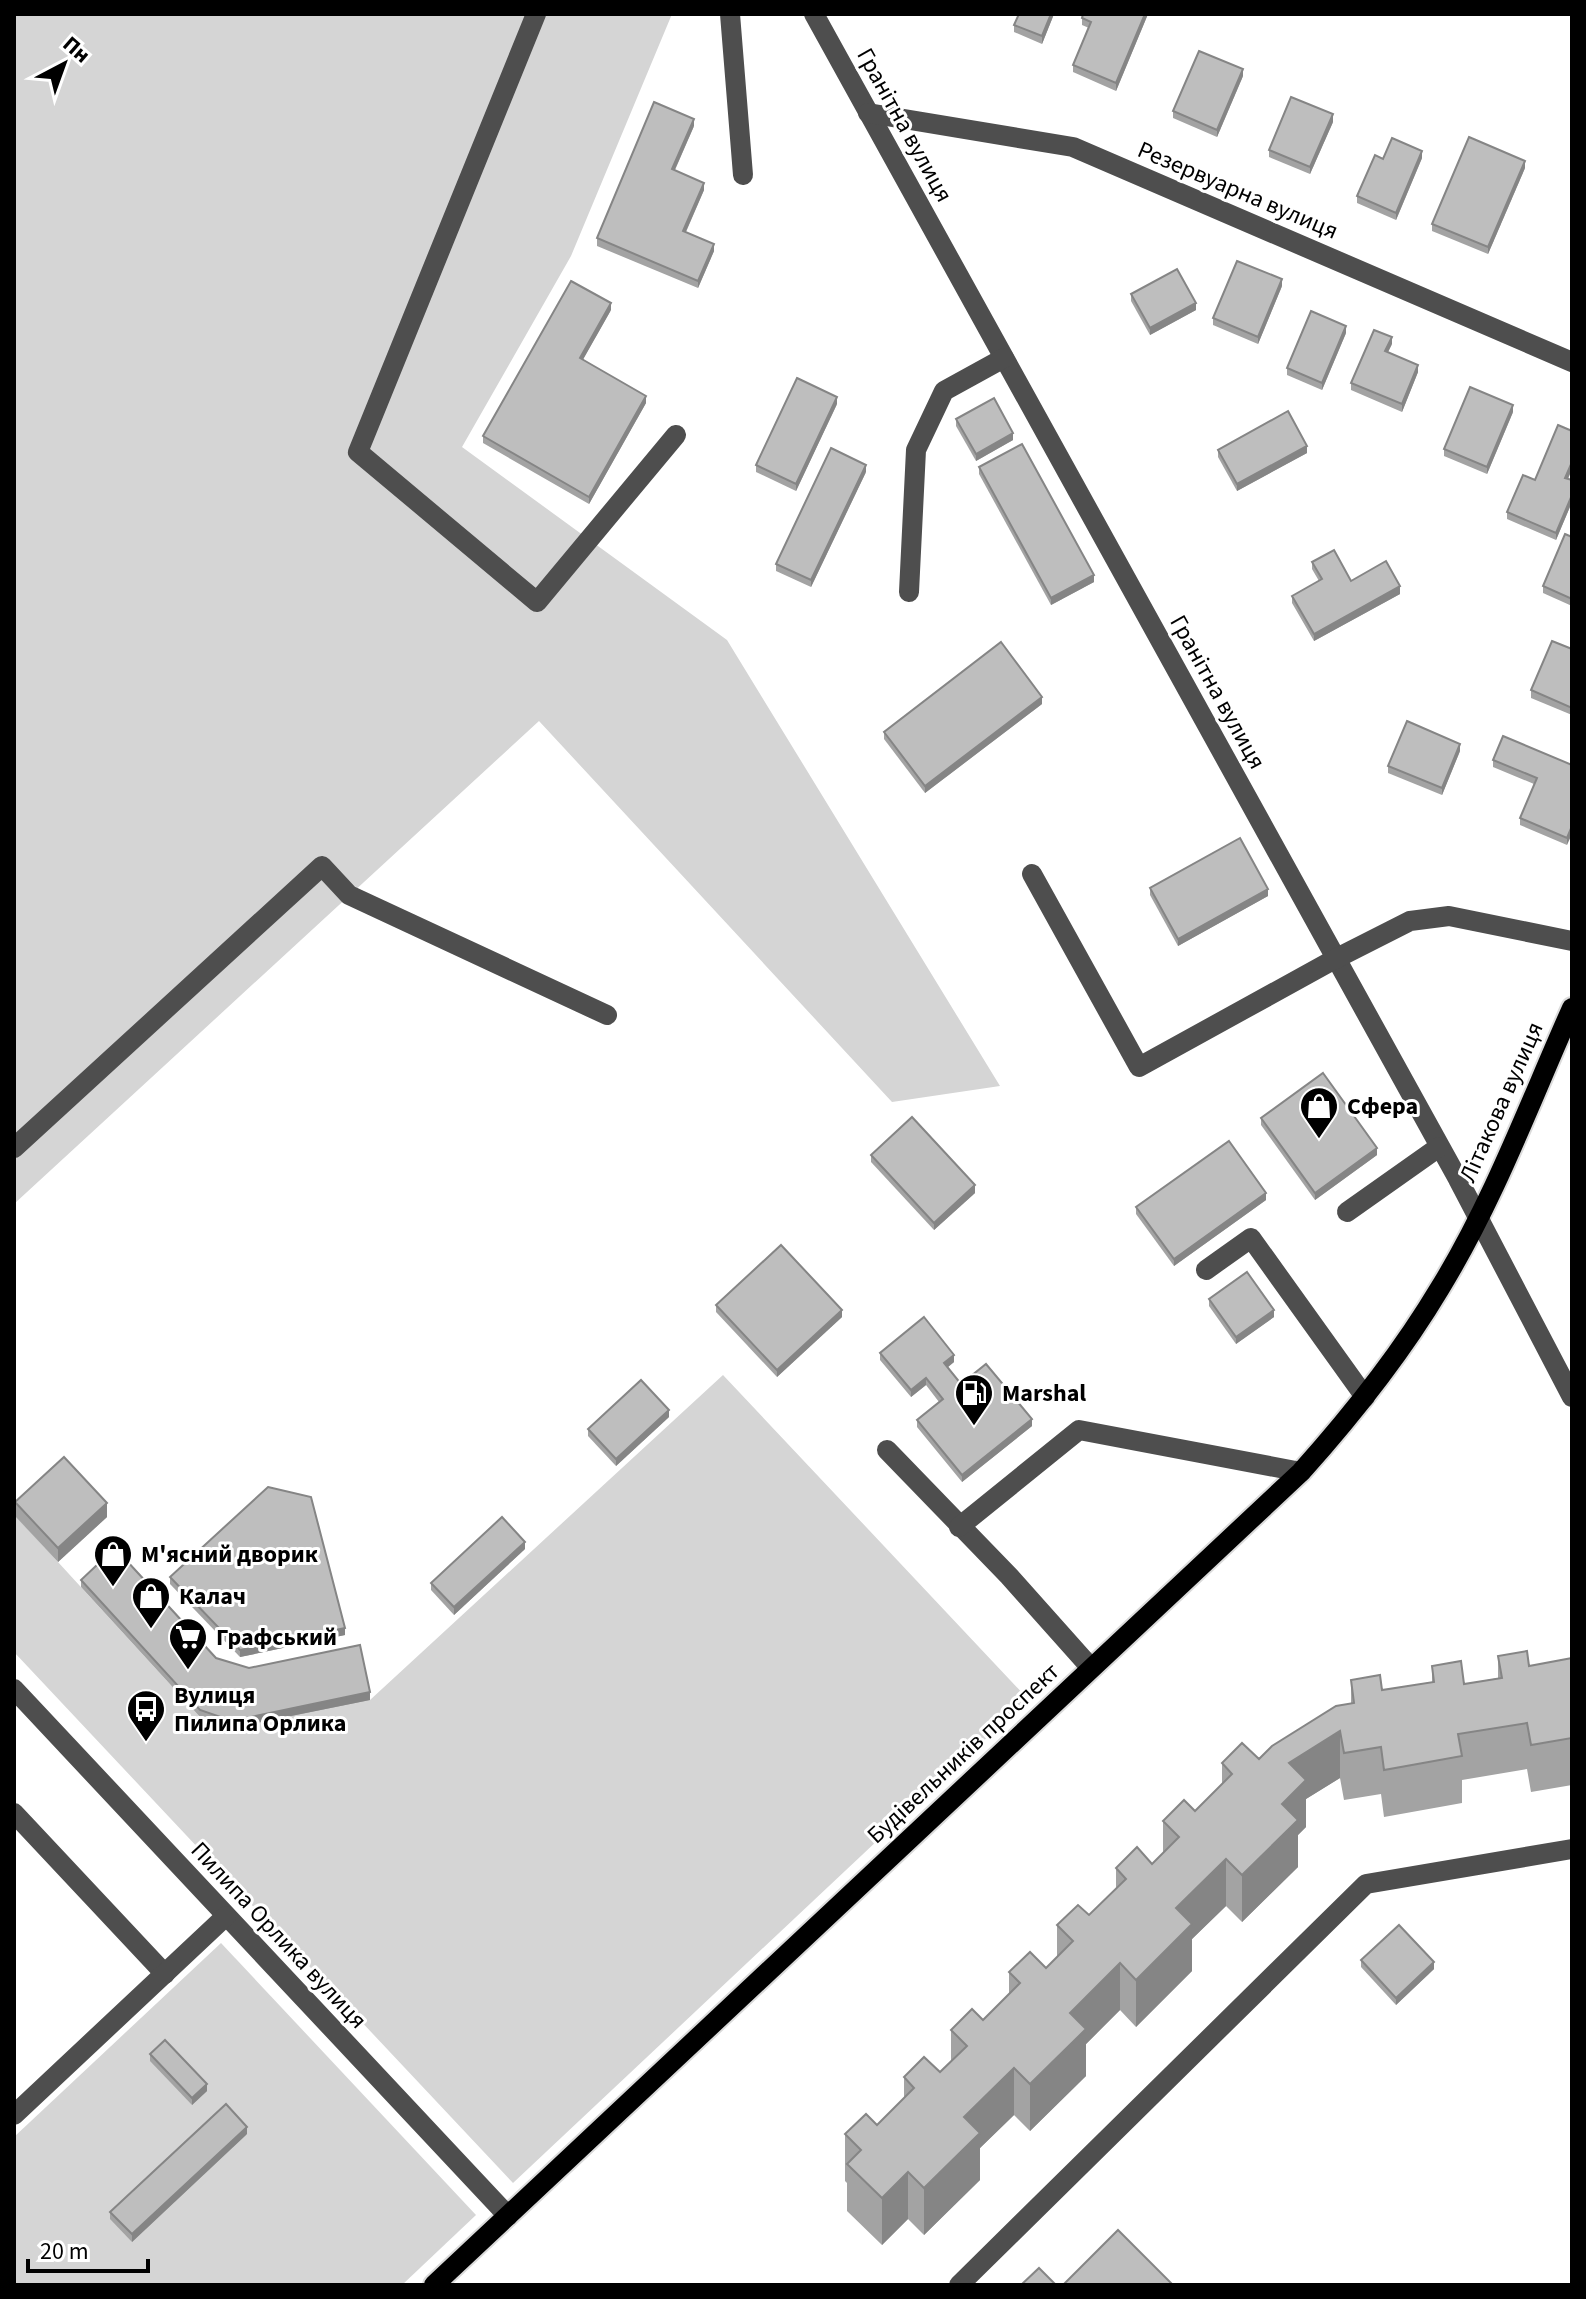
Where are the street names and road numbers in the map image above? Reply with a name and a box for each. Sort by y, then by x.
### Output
street label: Гранітна вулиця [848,42,961,209]
street label: Резервуарна вулиця [1132,132,1344,249]
street label: Гранітна вулиця [1161,609,1274,776]
street label: Літакова вулиця [1450,1016,1553,1188]
street label: Будівельників проспект [859,1655,1067,1852]
street label: Пилипа Орлика вулиця [182,1834,375,2037]

